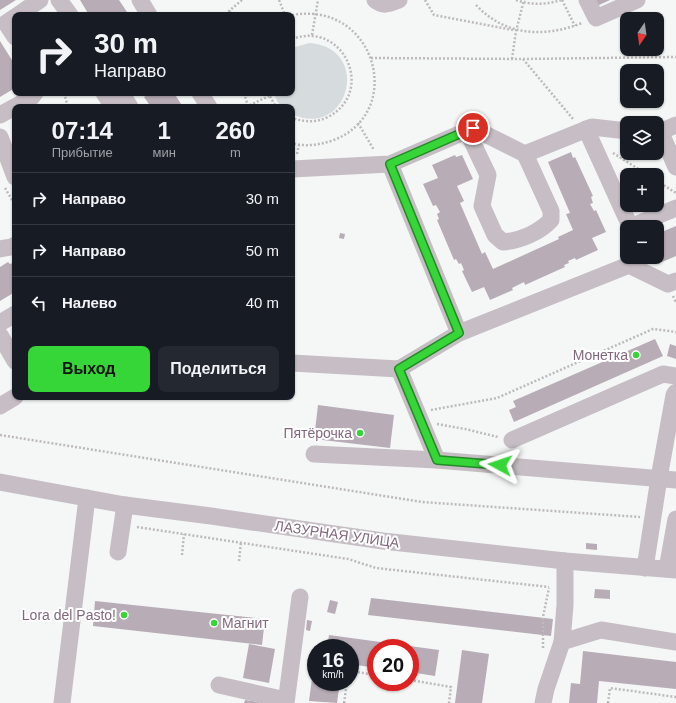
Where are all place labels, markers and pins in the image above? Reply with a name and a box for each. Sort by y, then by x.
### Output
pin [456,111,490,145]
place label: Монетка [573,347,628,363]
marker: Монетка [631,350,641,360]
place label: Пятёрочка [283,425,352,441]
marker: Пятёрочка [355,428,365,438]
place label: Lora del Pasto! [22,607,116,623]
marker: Lora del Pasto! [119,610,129,620]
place label: Магнит [222,615,269,631]
marker: Магнит [209,618,219,628]

